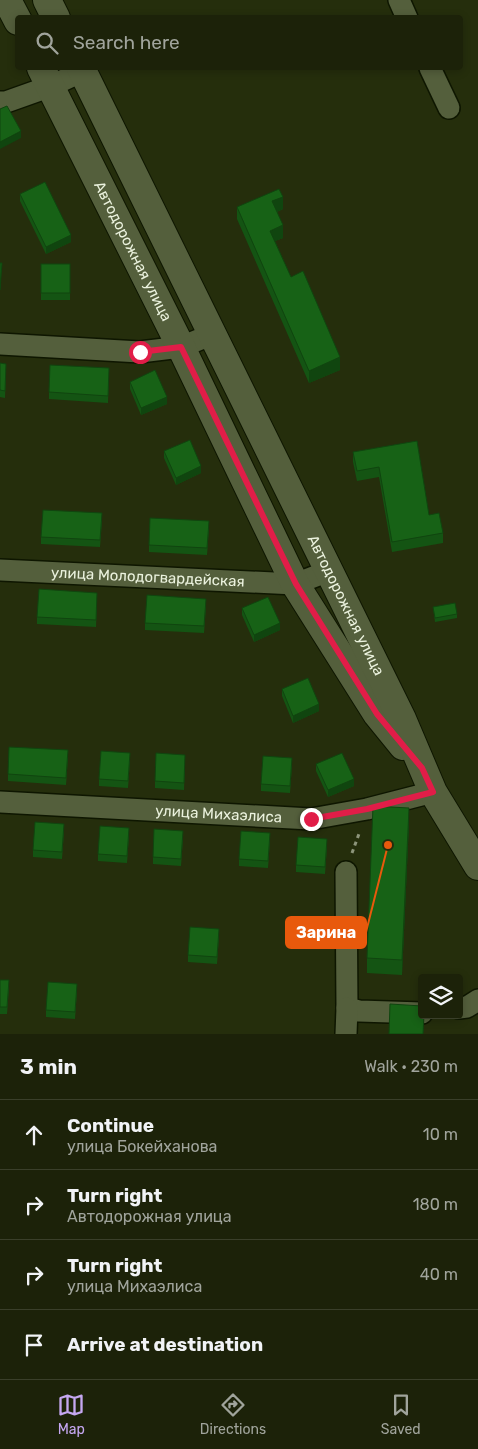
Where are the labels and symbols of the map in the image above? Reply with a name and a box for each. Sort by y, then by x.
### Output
street label: Автодорожная улица [90,178,176,324]
route start [129,341,152,364]
street label: Автодорожная улица [304,532,388,678]
street label: улица Молодогвардейская [51,563,245,591]
street label: улица Михаэлиса [155,802,283,826]
route end [300,808,323,831]
callout: Зарина [286,917,366,948]
text: Зарина [296,923,356,942]

